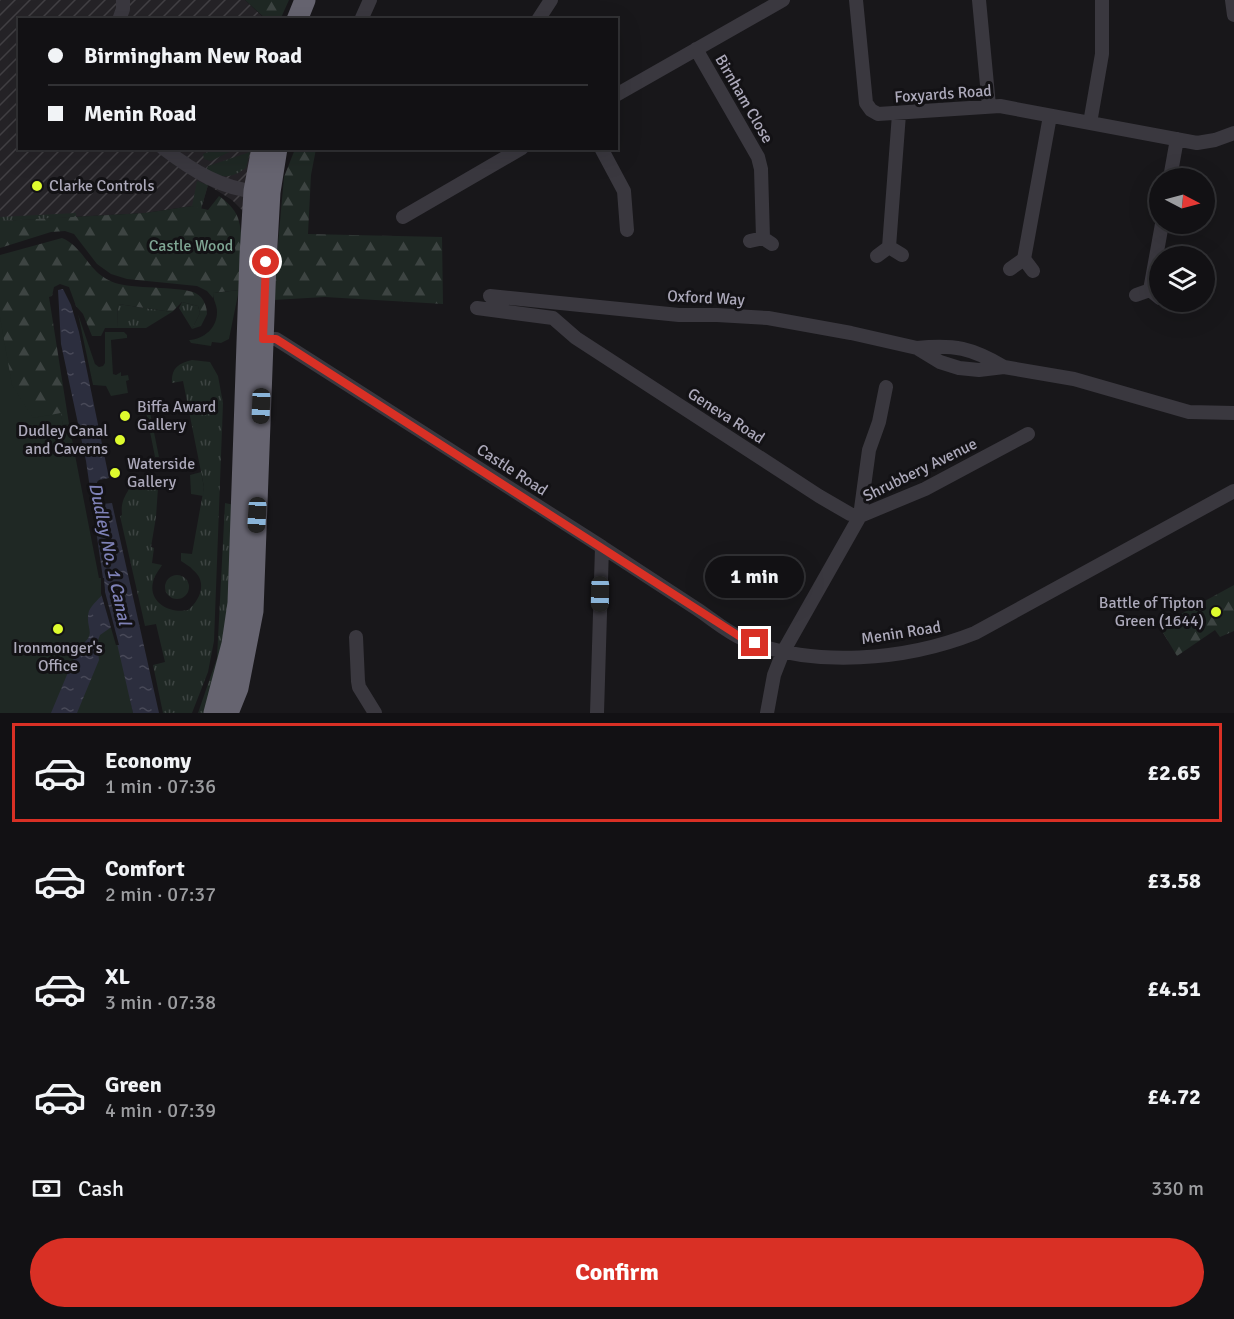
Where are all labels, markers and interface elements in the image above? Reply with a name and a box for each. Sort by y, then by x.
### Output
text: Birmingham New Road [84,42,302,69]
street label: Birnham Close [711,51,777,147]
street label: Foxyards Road [894,81,992,107]
text: Menin Road [84,100,196,127]
north arrow [1149,168,1215,234]
map controls [1149,168,1215,312]
place label: Clarke Controls [49,176,154,196]
marker: Clarke Controls [30,179,44,193]
park label: Castle Wood [149,236,233,256]
button: layers [1149,246,1215,312]
route start [252,248,279,275]
street label: Oxford Way [667,286,746,310]
street label: Geneva Road [684,384,768,448]
car [251,388,271,424]
place label: Biffa Award Gallery [137,397,216,435]
marker: Biffa Award Gallery [118,409,132,423]
place label: Dudley Canal and Caverns [18,421,108,459]
marker: Dudley Canal and Caverns [113,433,127,447]
street label: Shrubbery Avenue [860,434,980,506]
street label: Castle Road [473,440,551,500]
place label: Waterside Gallery [127,454,195,492]
marker: Waterside Gallery [108,466,122,480]
water label: Dudley No. 1 Canal [84,481,136,629]
car [247,497,267,533]
callout: 1 min [706,556,804,598]
text: 1 min [730,564,779,589]
car [591,576,609,612]
place label: Battle of Tipton Green (1644) [1099,593,1204,631]
marker: Battle of Tipton Green (1644) [1209,605,1223,619]
street label: Menin Road [860,617,942,649]
marker: Ironmonger's Office [51,622,65,636]
route end [741,629,768,656]
place label: Ironmonger's Office [13,638,103,676]
icon: car [33,746,87,800]
text: Economy [105,747,191,774]
text: £2.65 [1147,759,1201,786]
text: 1 min · 07:36 [105,774,216,799]
icon: car [33,854,87,908]
text: Comfort [105,855,185,882]
text: £3.58 [1147,867,1201,894]
text: 2 min · 07:37 [105,882,216,907]
icon: car [33,962,87,1016]
text: XL [105,963,130,990]
text: £4.51 [1147,975,1201,1002]
text: 3 min · 07:38 [105,990,216,1015]
icon: car [33,1070,87,1124]
text: Green [105,1071,162,1098]
text: £4.72 [1147,1083,1201,1110]
text: 4 min · 07:39 [105,1098,216,1123]
icon: cash [30,1172,63,1205]
text: Cash [78,1175,124,1202]
text: 330 m [1151,1176,1204,1201]
button: Confirm [30,1238,1204,1307]

